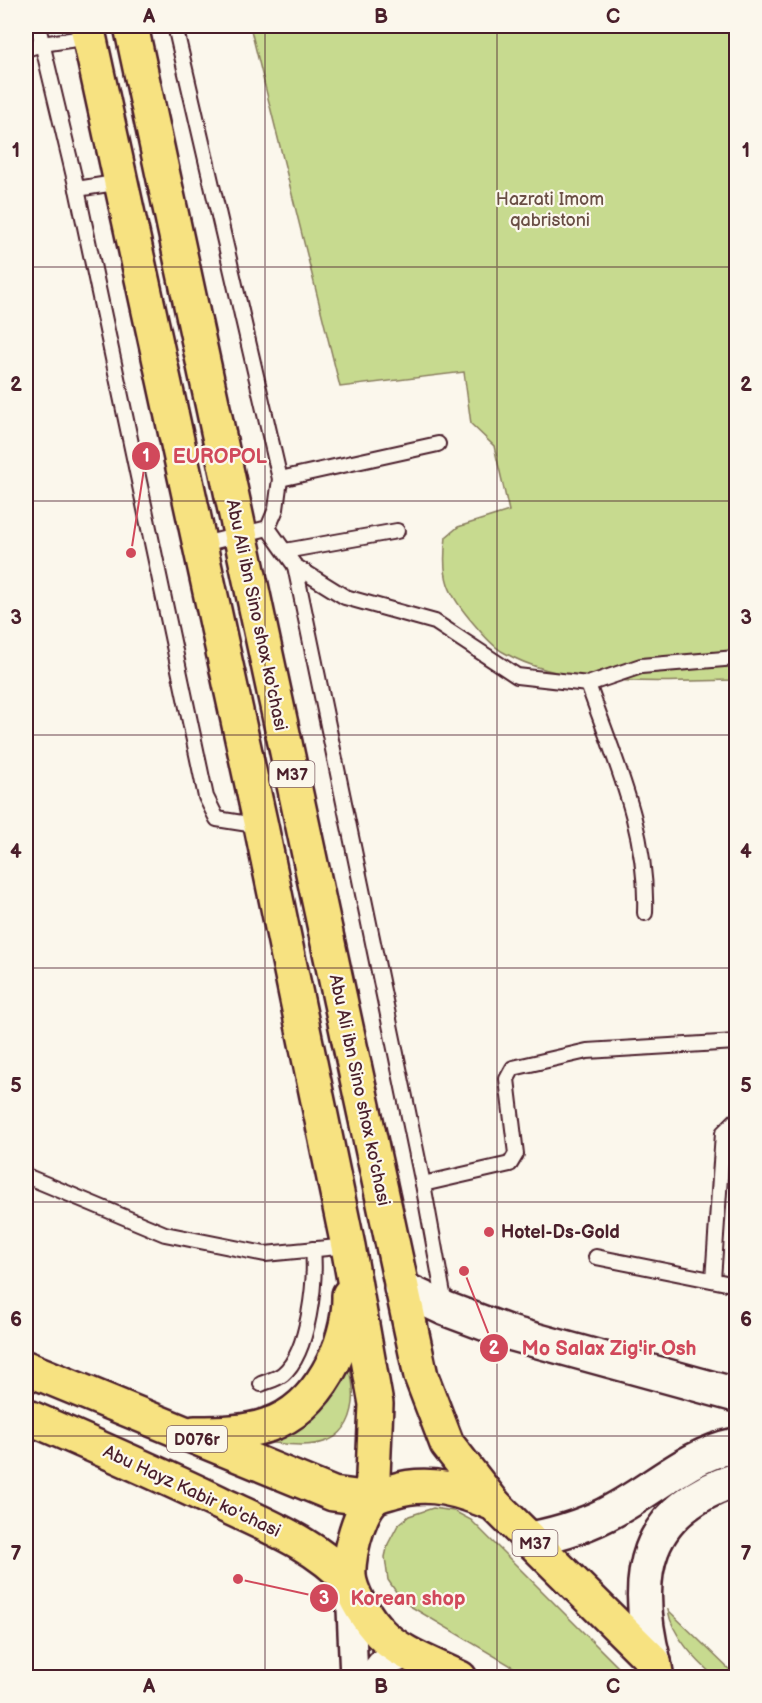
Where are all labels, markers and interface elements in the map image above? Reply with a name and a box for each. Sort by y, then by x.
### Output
text: A [142,5,156,29]
text: B [374,5,388,29]
text: C [606,5,620,29]
text: 1 [12,139,20,163]
text: 1 [742,139,750,163]
park label: Hazrati Imom qabristoni [496,189,604,231]
text: 2 [10,373,22,397]
text: 2 [740,373,752,397]
callout: EUROPOL [131,437,280,475]
text: EUROPOL [173,445,268,469]
text: 1 [142,446,150,467]
street label: Abu Ali ibn Sino shox ko'chasi [222,497,291,733]
text: 3 [10,606,22,630]
text: 3 [740,606,752,630]
road number: M37 [270,761,314,787]
text: 4 [10,840,22,864]
text: 4 [740,840,752,864]
street label: Abu Ali ibn Sino shox ko'chasi [325,972,394,1208]
text: 5 [10,1074,22,1098]
text: 5 [740,1074,752,1098]
place label: Hotel-Ds-Gold [501,1222,620,1243]
marker: Hotel-Ds-Gold [482,1225,496,1239]
text: 6 [10,1308,22,1332]
text: 6 [740,1308,752,1332]
callout: Mo Salax Zig'ir Osh [479,1329,708,1367]
text: Mo Salax Zig'ir Osh [521,1337,697,1361]
text: 2 [489,1338,500,1359]
road number: D076r [167,1426,227,1452]
street label: Abu Hayz Kabir ko'chasi [100,1441,284,1542]
road number: M37 [512,1530,558,1556]
text: 7 [10,1542,22,1566]
text: 7 [740,1542,752,1566]
callout: Korean shop [309,1579,477,1617]
text: Korean shop [351,1587,465,1611]
text: 3 [319,1588,329,1609]
text: A [142,1675,156,1699]
text: B [374,1675,388,1699]
text: C [606,1675,620,1699]

